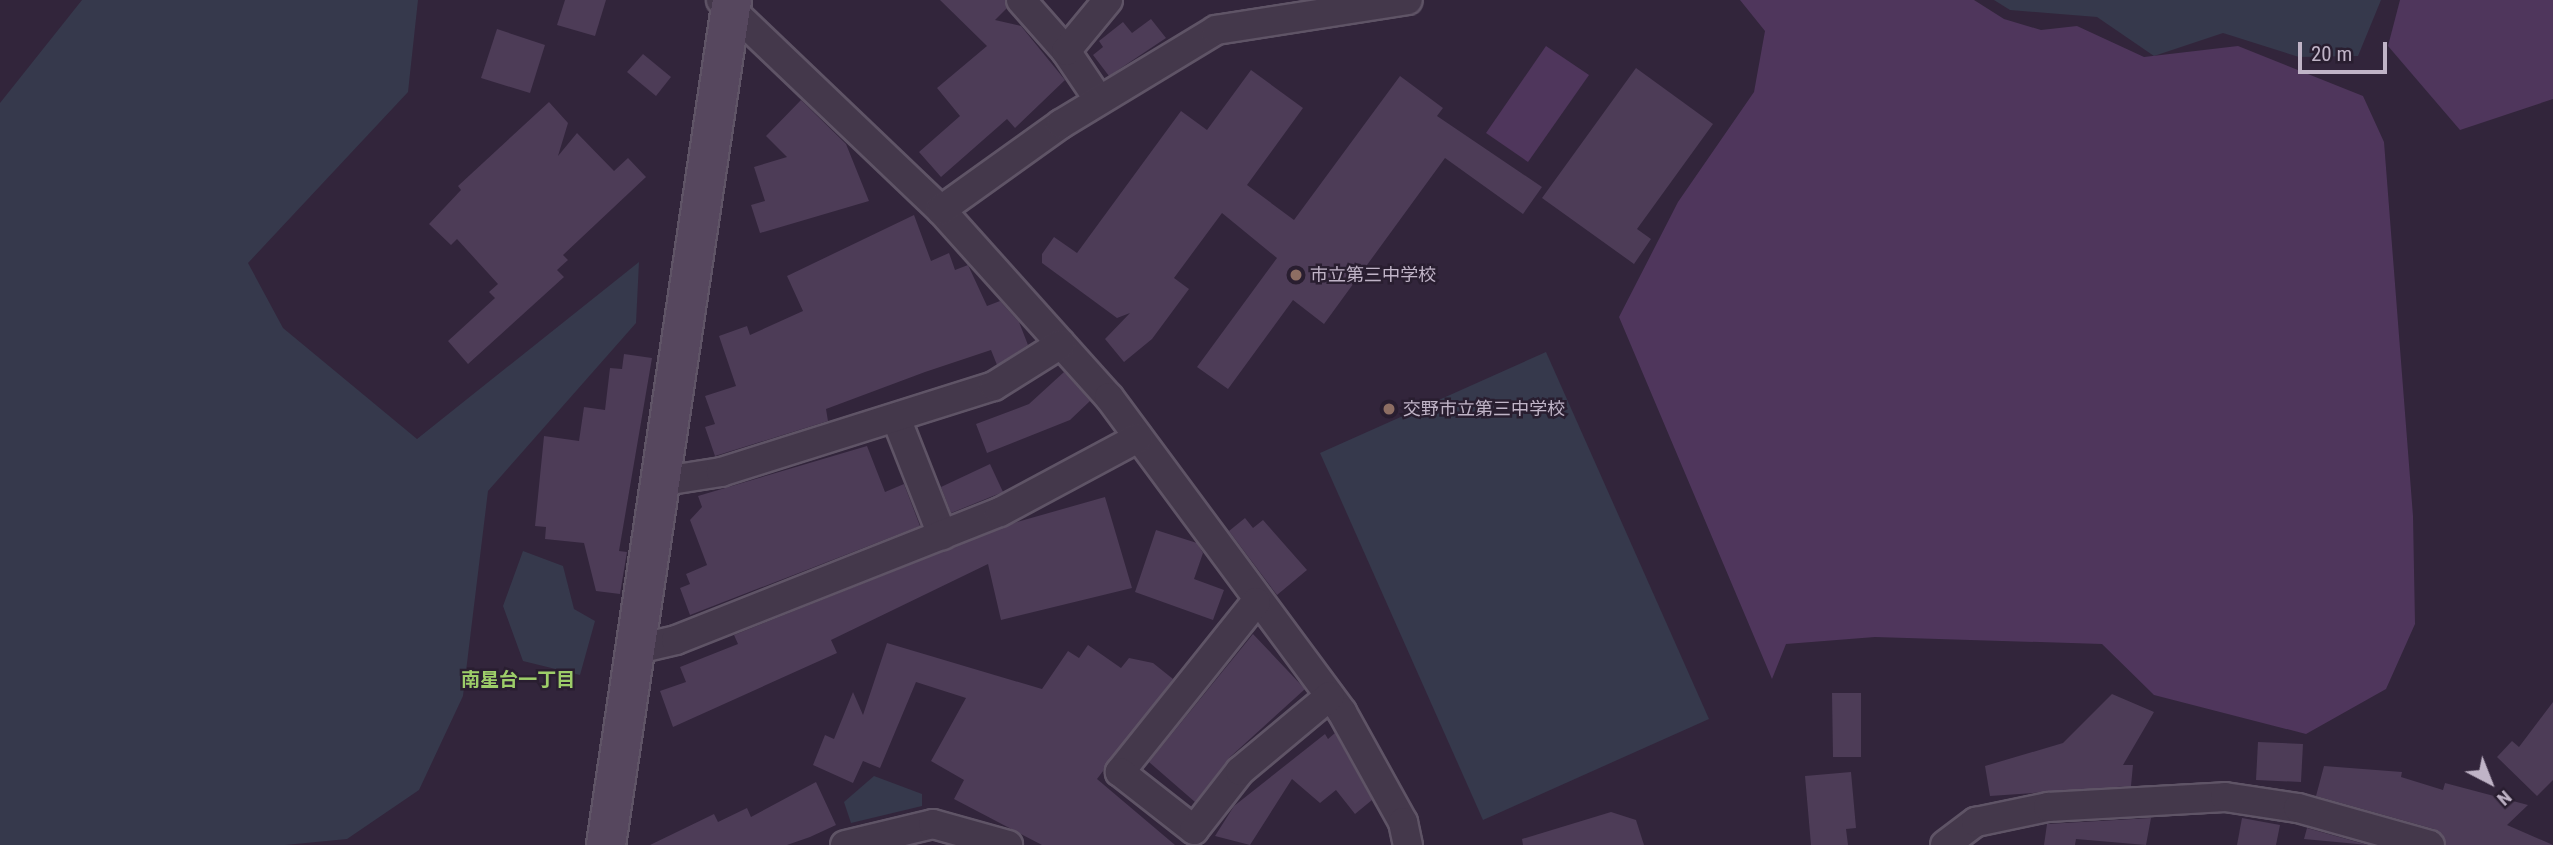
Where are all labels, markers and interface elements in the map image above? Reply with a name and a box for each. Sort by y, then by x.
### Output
scale bar [2301,28,2390,72]
text: 20 m [2311,42,2352,66]
place label: 市立第三中学校 [1310,264,1436,286]
marker: 市立第三中学校 [1288,267,1304,283]
place label: 交野市立第三中学校 [1403,398,1565,420]
marker: 交野市立第三中学校 [1381,401,1397,417]
district label: 南星台一丁目 [461,669,575,691]
north arrow [2455,747,2525,817]
text: N [2492,786,2516,810]

